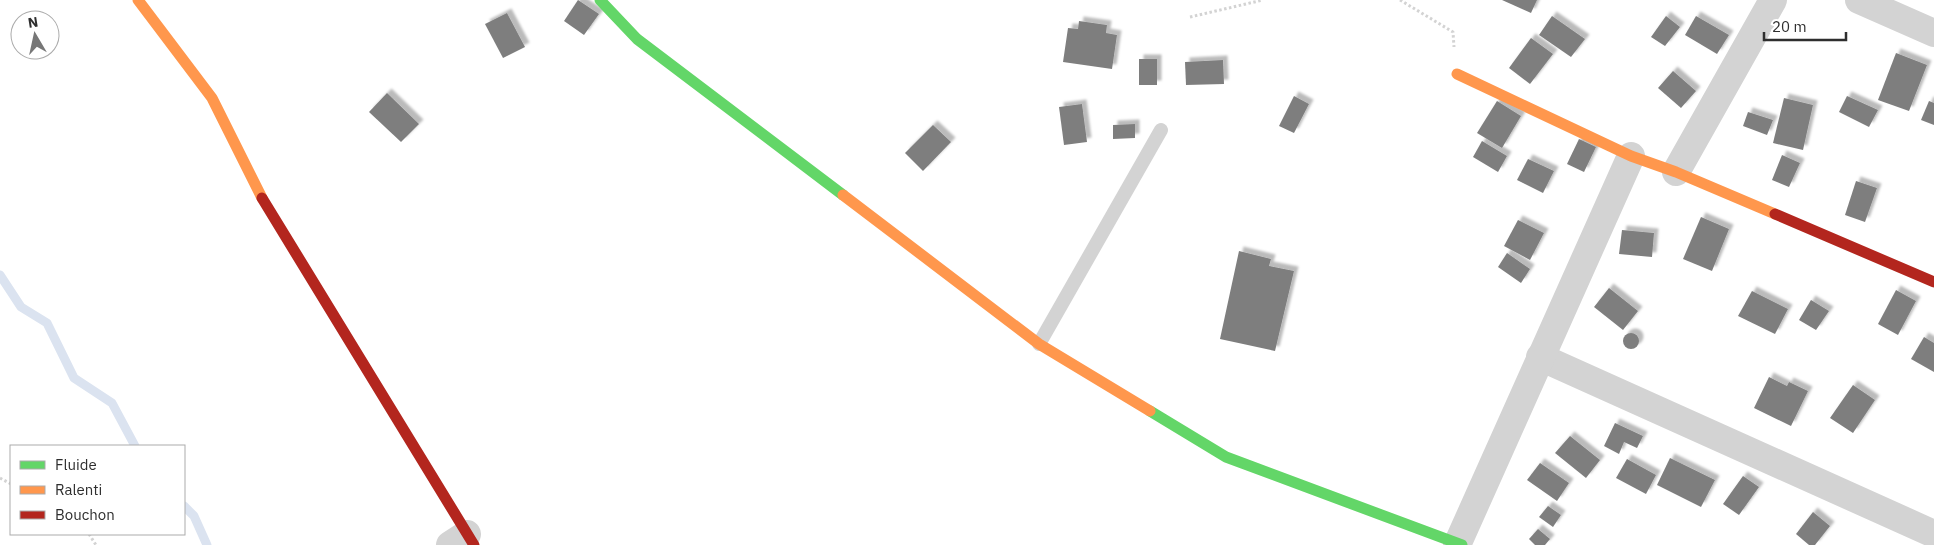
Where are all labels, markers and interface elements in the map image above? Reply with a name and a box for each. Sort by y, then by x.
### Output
north arrow [10,10,60,60]
scale bar [1764,10,1846,42]
text: N [27,12,39,32]
text: 20 m [1772,17,1807,36]
legend [10,445,185,535]
text: Fluide [55,455,97,474]
text: Ralenti [55,480,102,499]
text: Bouchon [55,505,115,524]

